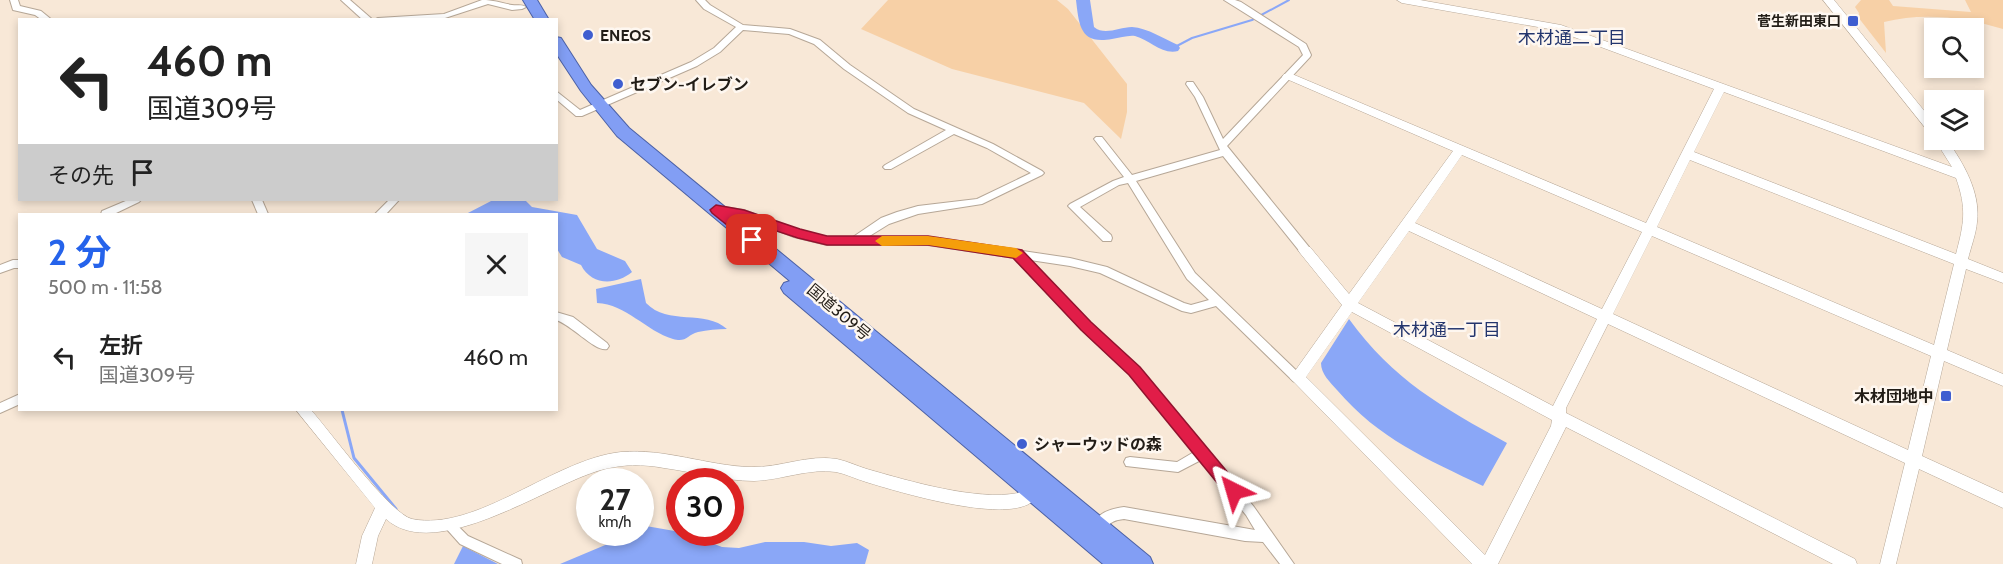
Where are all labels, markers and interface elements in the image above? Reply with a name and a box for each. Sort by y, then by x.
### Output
place label: 菅生新田東口 [1757,12,1841,30]
marker: 菅生新田東口 [1846,14,1860,28]
map controls [1924,18,1984,150]
button: search [1924,18,1984,78]
place label: ENEOS [600,26,651,45]
district label: 木材通二丁目 [1518,27,1626,49]
marker: ENEOS [581,28,595,42]
text: 460 m [147,35,272,87]
icon: left [48,42,126,120]
place label: セブン-イレブン [630,75,749,94]
marker: セブン-イレブン [611,77,625,91]
button: layers [1924,90,1984,150]
text: 国道309号 [147,92,277,125]
icon: arrive [126,156,159,189]
text: その先 [48,162,114,189]
pin [726,214,777,265]
icon: arrive [735,223,768,256]
text: 2 分 [48,230,111,274]
button: close [465,233,528,296]
text: 500 m · 11:58 [48,275,163,299]
street label: 国道309号 [803,280,875,344]
district label: 木材通一丁目 [1393,319,1501,341]
text: 左折 [99,332,143,359]
icon: left [48,341,81,374]
text: 460 m [463,344,528,371]
text: 国道309号 [99,363,195,387]
place label: 木材団地中 [1854,387,1934,406]
marker: 木材団地中 [1939,389,1953,403]
place label: シャーウッドの森 [1034,435,1162,454]
marker: シャーウッドの森 [1015,437,1029,451]
position arrow [1202,459,1266,523]
speed limit sign: 30 [666,468,744,546]
text: 27 [599,481,631,518]
text: km/h [599,513,631,531]

